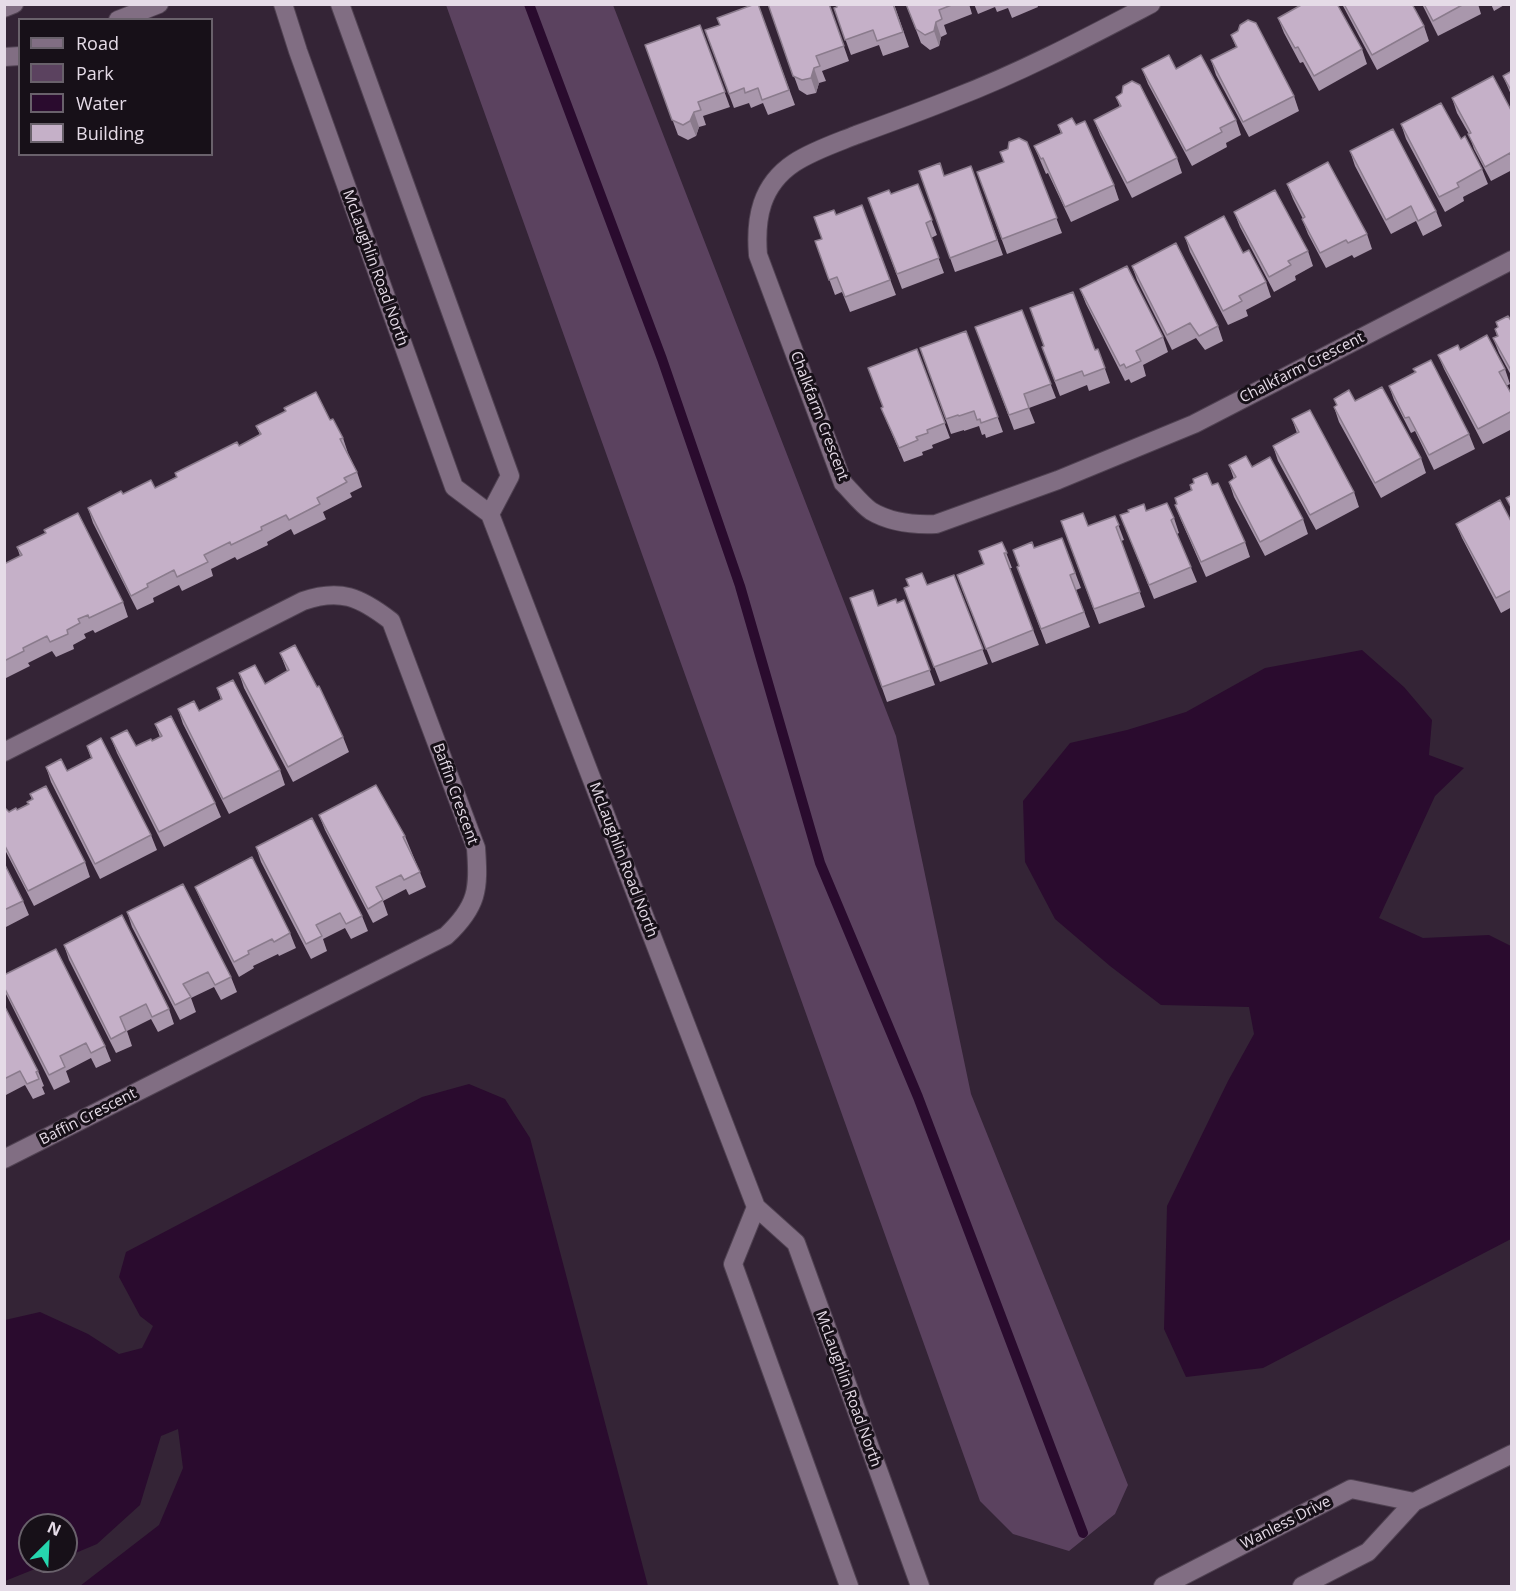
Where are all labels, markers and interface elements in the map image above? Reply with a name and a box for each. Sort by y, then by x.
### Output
legend [18,18,213,156]
text: Road [76,31,119,55]
text: Park [76,61,114,85]
text: Water [76,91,127,115]
text: Building [76,121,144,145]
street label: McLaughlin Road North [338,188,412,348]
street label: Chalkfarm Crescent [1237,329,1367,407]
street label: Chalkfarm Crescent [786,349,852,483]
street label: Baffin Crescent [428,741,482,847]
street label: McLaughlin Road North [585,780,661,940]
street label: Baffin Crescent [37,1085,139,1149]
street label: McLaughlin Road North [811,1309,885,1469]
street label: Wanless Drive [1238,1493,1334,1553]
north arrow [18,1513,78,1573]
text: N [44,1516,65,1541]

